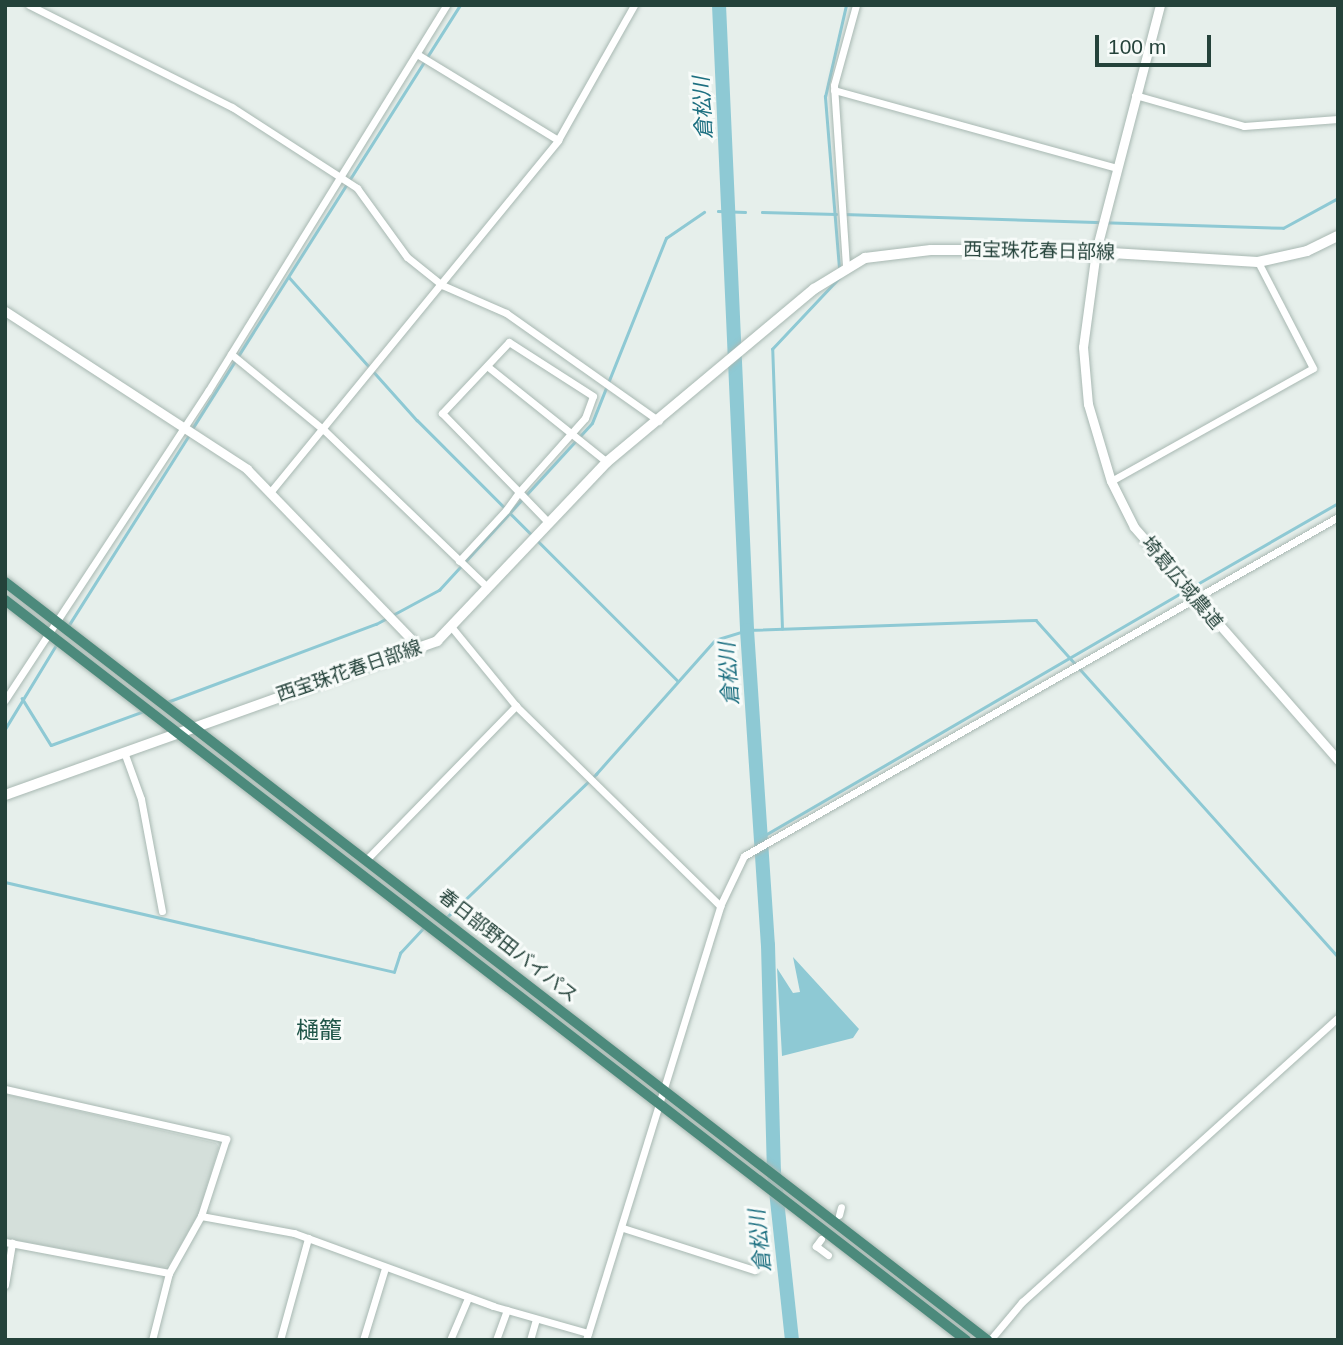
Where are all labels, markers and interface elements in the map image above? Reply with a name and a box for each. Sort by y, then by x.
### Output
scale bar [1098,21,1214,65]
text: 100 m [1108,35,1166,58]
water label: 倉松川 [689,76,717,140]
street label: 西宝珠花春日部線 [963,238,1115,264]
street label: 埼葛広域農道 [1137,532,1227,634]
street label: 西宝珠花春日部線 [273,635,425,707]
water label: 倉松川 [714,642,744,706]
street label: 春日部野田バイパス [434,884,582,1008]
district label: 樋籠 [296,1016,342,1044]
water label: 倉松川 [744,1208,776,1274]

